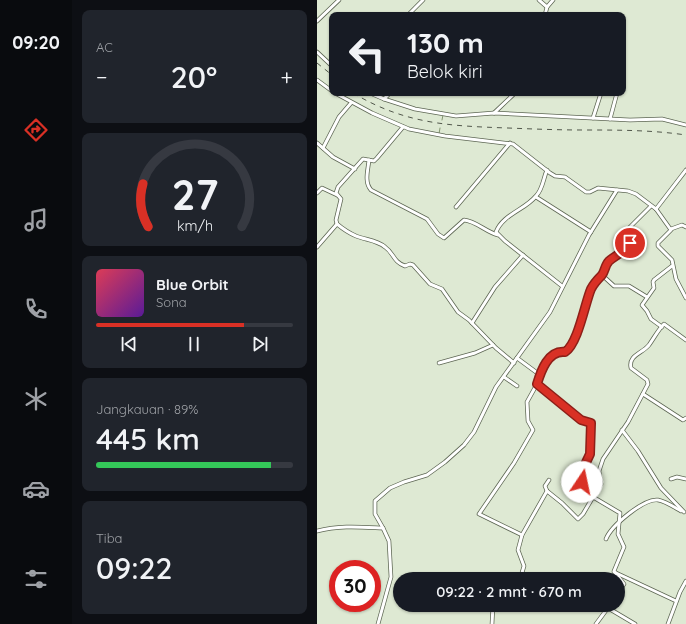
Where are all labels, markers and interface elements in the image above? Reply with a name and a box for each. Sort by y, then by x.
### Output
text: 130 m [407,25,484,60]
icon: left [341,28,393,80]
text: 09:20 [12,31,60,54]
text: AC [96,39,113,55]
text: 20° [171,58,217,96]
text: Belok kiri [407,60,483,83]
text: − [96,63,107,91]
text: + [281,63,293,91]
icon: directions [22,116,50,144]
text: 27 [171,168,218,220]
icon: music [22,206,50,234]
text: km/h [176,217,213,235]
pin [613,226,647,260]
icon: arrive [619,232,641,254]
text: Blue Orbit [156,275,229,294]
text: Sona [156,294,187,310]
icon: phone [22,295,50,323]
icon: previous [118,333,140,355]
icon: pause [183,333,205,355]
icon: next [249,333,271,355]
icon: climate [22,385,50,413]
text: Jangkauan · 89% [96,401,198,417]
text: 445 km [96,420,200,458]
position arrow [561,461,603,503]
icon: car [22,475,50,503]
text: Tiba [96,530,122,546]
text: 09:22 [96,549,172,587]
speed limit sign: 30 [329,560,381,612]
icon: filters [22,565,50,593]
text: 09:22 · 2 mnt · 670 m [436,582,582,601]

